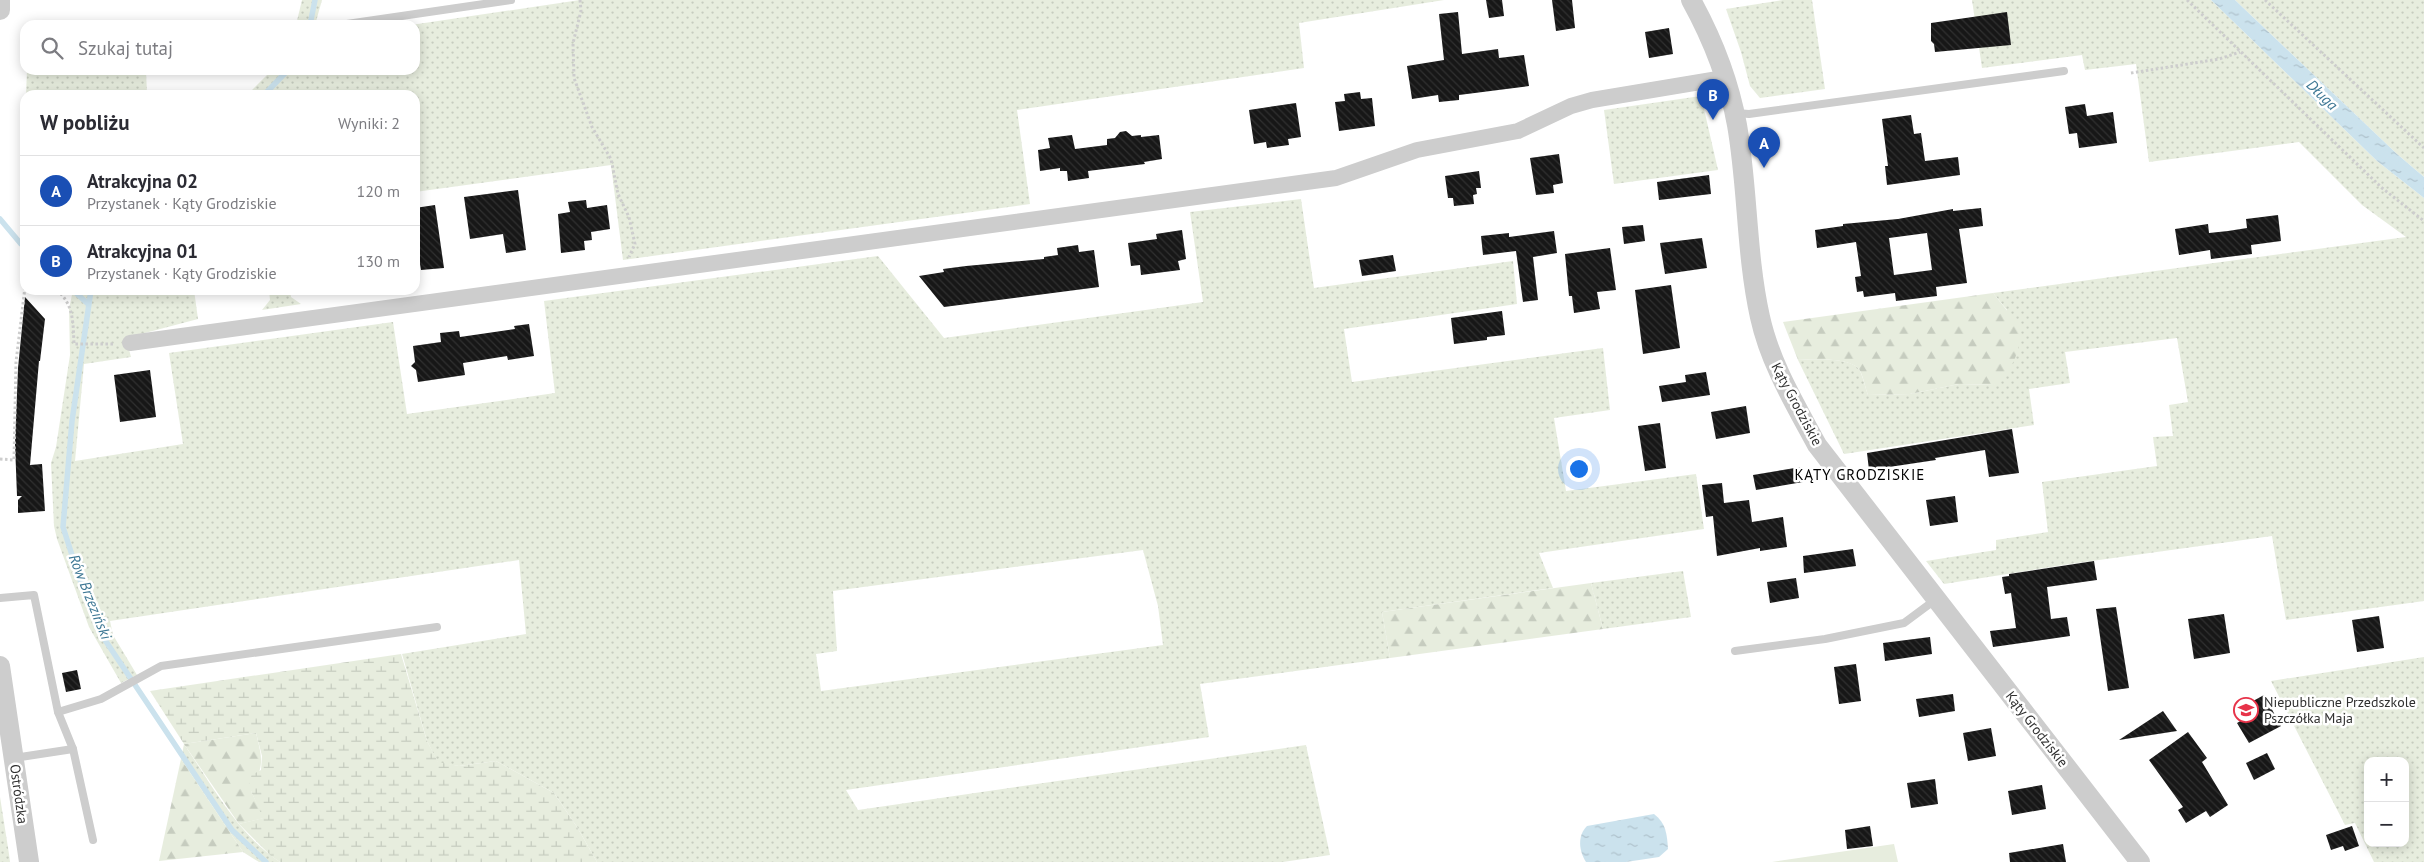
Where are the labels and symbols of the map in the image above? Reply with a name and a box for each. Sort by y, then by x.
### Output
water label: Długa [2303,75,2342,114]
pin: B [1697,79,1729,120]
pin: A [1748,127,1780,168]
street label: Kąty Grodziskie [1768,359,1826,449]
your location [1566,456,1592,482]
district label: KĄTY GRODZISKIE [1795,465,1925,484]
water label: Rów Brzeziński [65,551,117,643]
street label: Kąty Grodziskie [2002,687,2072,771]
place label: Niepubliczne Przedszkole Pszczółka Maja [2264,693,2416,727]
school or university icon: Niepubliczne Przedszkole Pszczółka Maja [2233,697,2259,723]
street label: Ostródzka [6,763,32,825]

